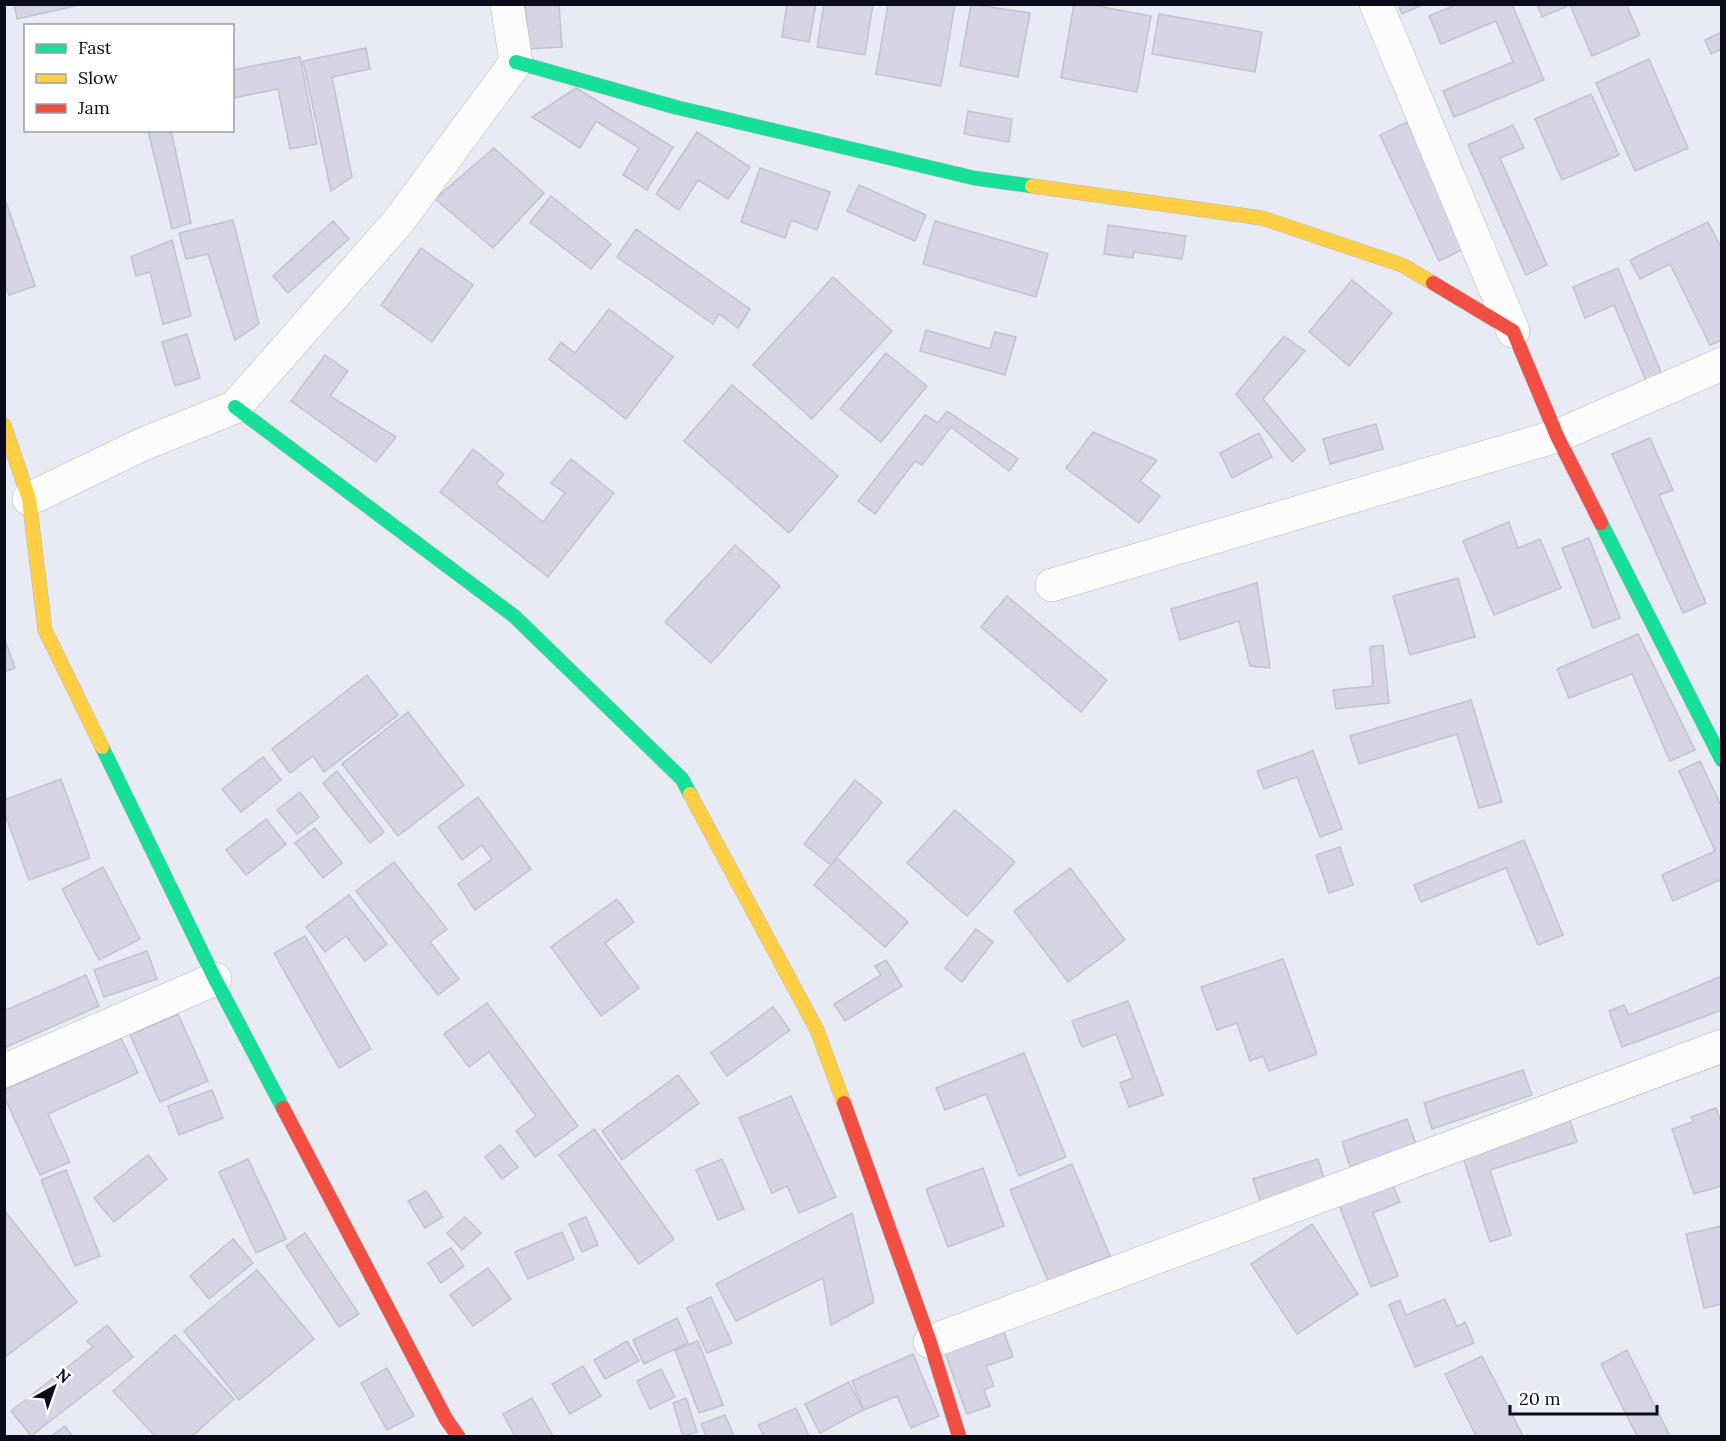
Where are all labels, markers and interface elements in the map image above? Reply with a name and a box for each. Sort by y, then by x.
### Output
legend [24,24,234,132]
text: Fast [78,36,112,59]
text: Slow [78,66,118,89]
text: Jam [77,96,110,119]
north arrow [24,1357,84,1417]
text: N [52,1364,75,1387]
scale bar [1510,1378,1657,1416]
text: 20 m [1519,1387,1561,1410]

